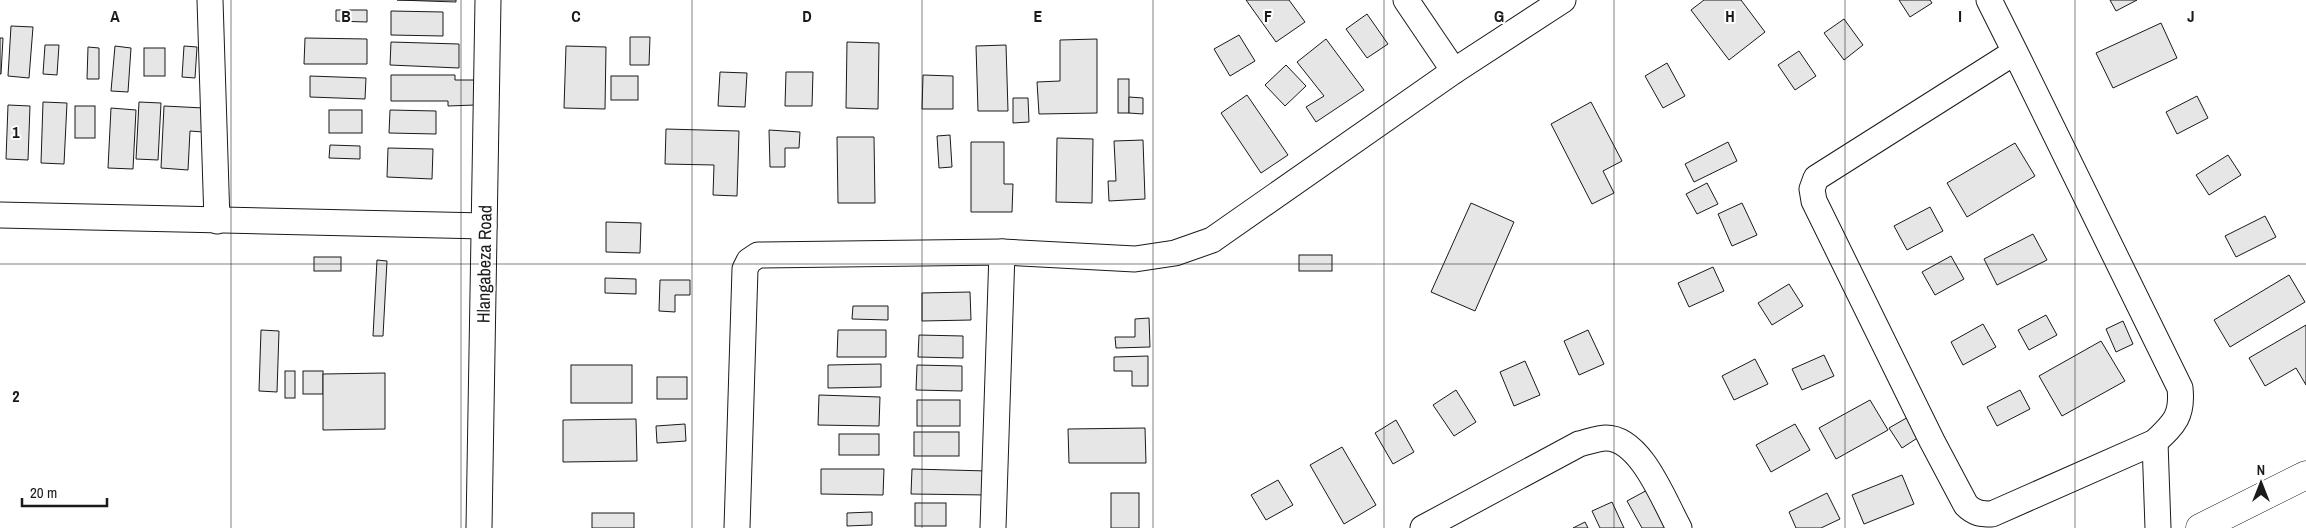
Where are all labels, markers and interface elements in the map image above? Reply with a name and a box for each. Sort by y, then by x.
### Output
text: A [110,5,120,27]
text: B [341,5,351,27]
text: C [571,5,581,27]
text: D [802,5,812,27]
text: E [1034,5,1043,27]
text: F [1264,5,1272,27]
text: G [1494,5,1504,27]
text: H [1725,5,1735,27]
text: I [1958,5,1962,27]
text: J [2187,5,2195,27]
text: 1 [12,121,20,143]
street label: Hlangabeza Road [470,205,498,323]
text: 2 [12,385,20,407]
north arrow [2236,458,2286,508]
text: N [2257,461,2265,479]
scale bar [22,476,108,508]
text: 20 m [30,482,57,503]

